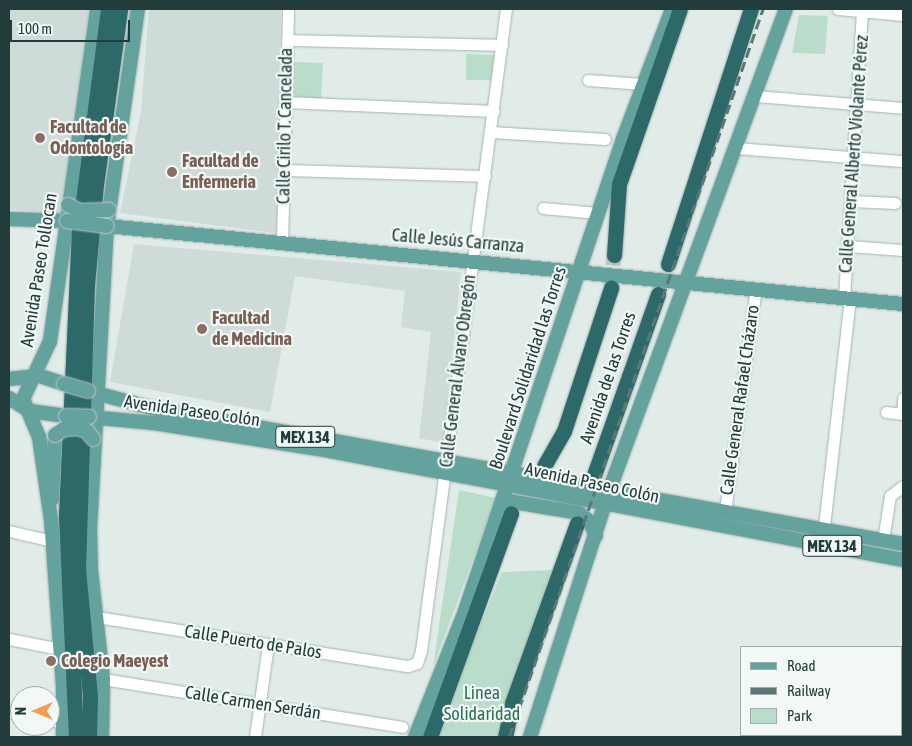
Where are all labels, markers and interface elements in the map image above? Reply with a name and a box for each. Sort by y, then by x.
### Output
scale bar [12,10,132,42]
text: 100 m [18,20,52,37]
street label: Calle General Alberto Violante Pérez [835,34,873,274]
street label: Calle Cirilo T. Cancelada [273,48,297,204]
place label: Facultad de Odontología [50,117,133,160]
marker: Facultad de Odontología [34,132,46,144]
place label: Facultad de Enfermeria [182,151,259,193]
marker: Facultad de Enfermeria [166,166,178,178]
street label: Avenida Paseo Tollocan [16,192,62,348]
street label: Calle Jesús Carranza [391,224,525,258]
street label: Boulevard Solidaridad las Torres [485,264,571,472]
street label: Calle General Álvaro Obregón [435,273,481,469]
street label: Calle General Rafael Cházaro [716,304,764,496]
place label: Facultad de Medicina [212,308,292,350]
street label: Avenida de las Torres [575,309,641,447]
marker: Facultad de Medicina [196,323,208,335]
street label: Avenida Paseo Colón [123,391,261,431]
road number: MEX 134 [275,424,335,451]
street label: Avenida Paseo Colón [523,458,661,508]
road number: MEX 134 [802,532,862,560]
street label: Calle Puerto de Palos [183,620,323,664]
legend [740,646,902,736]
place label: Colegio Maeyest [61,650,168,672]
marker: Colegio Maeyest [45,655,57,667]
text: Road [787,657,816,674]
street label: Calle Carmen Serdán [184,682,322,724]
text: Railway [787,682,831,699]
park label: Linea Solidaridad [444,683,520,726]
north arrow [10,686,60,736]
text: N [13,707,29,715]
text: Park [787,707,812,724]

